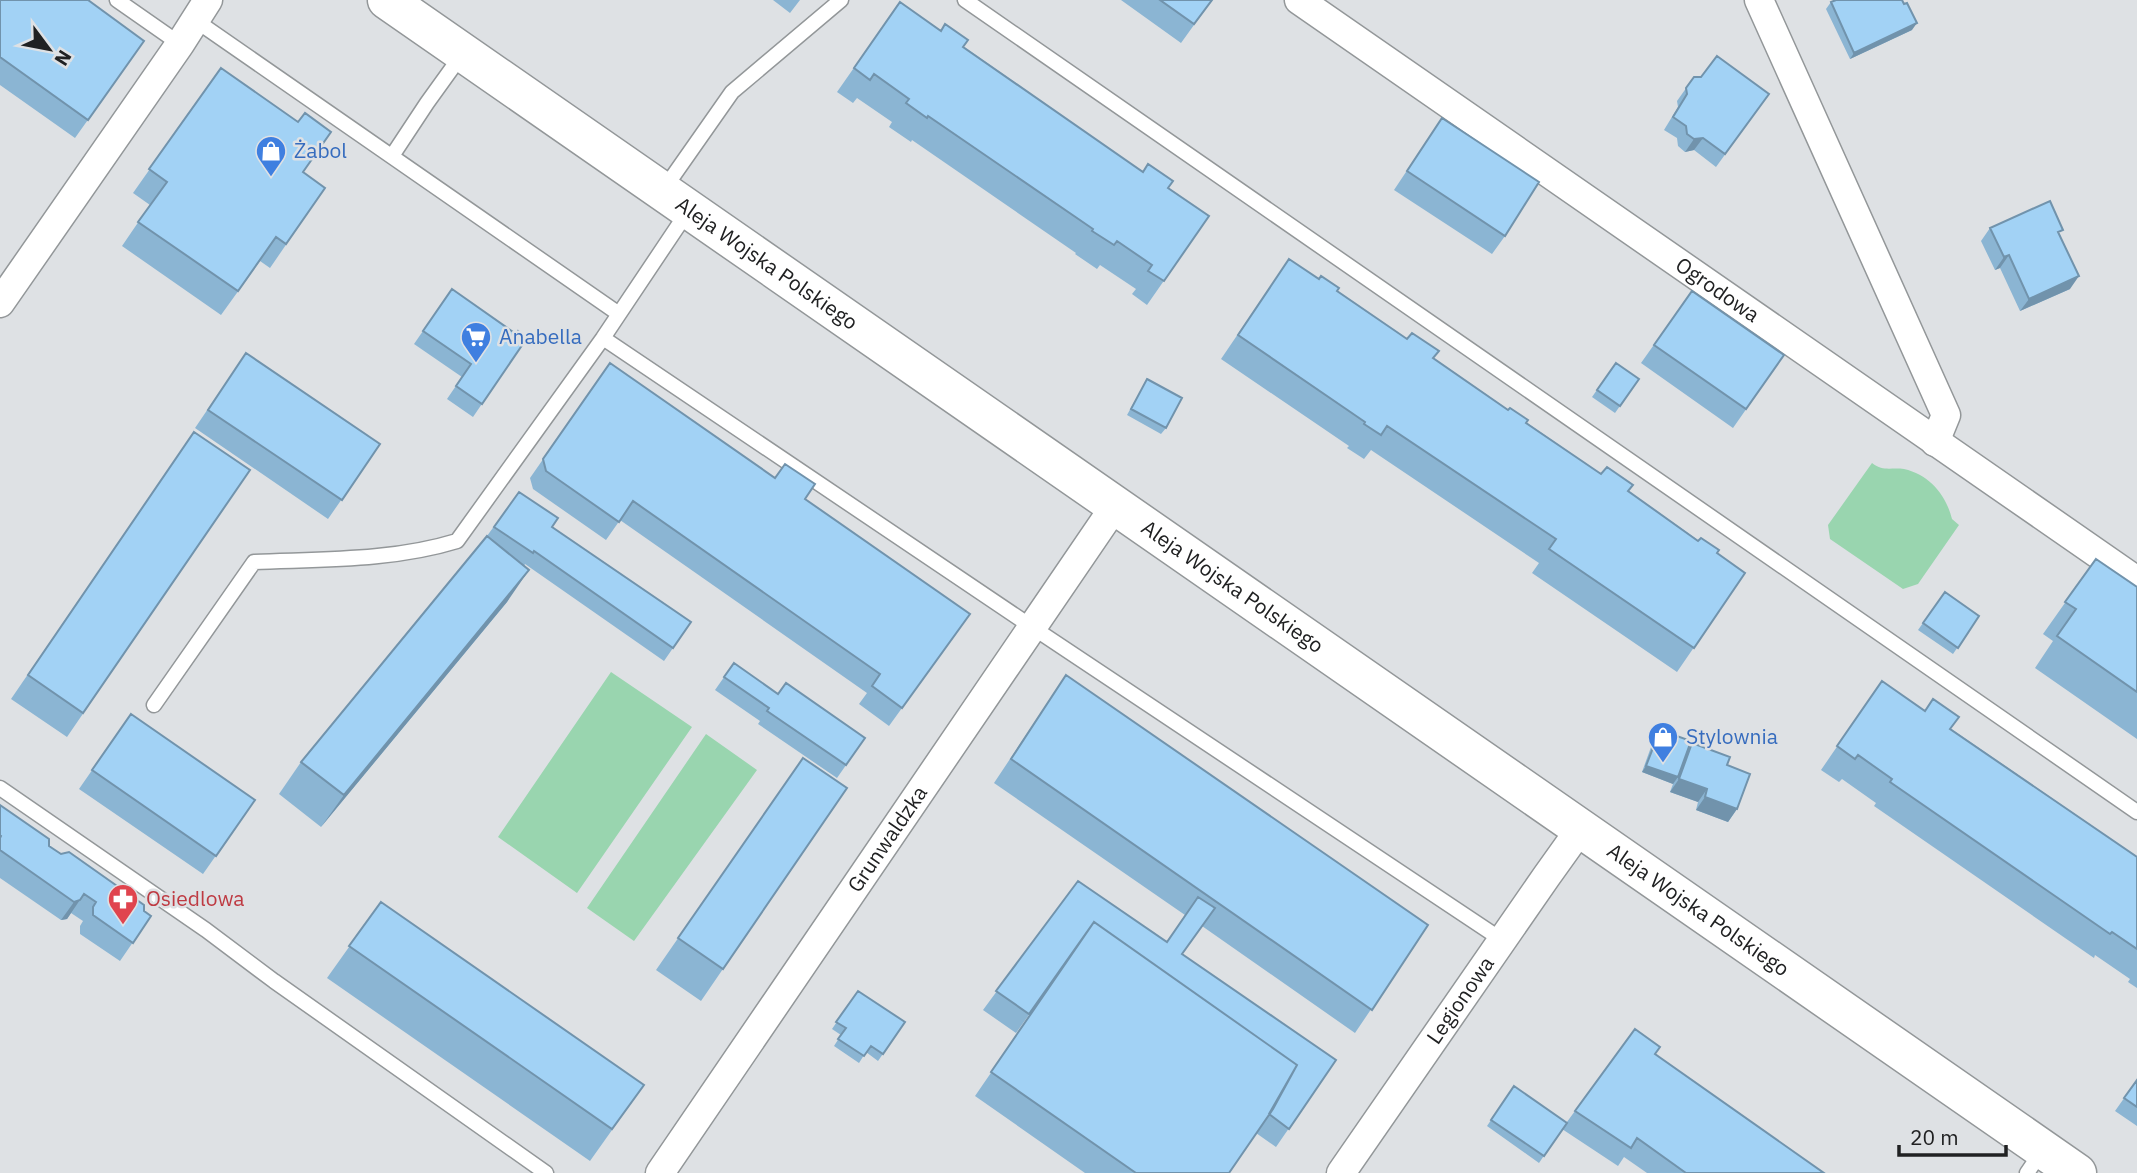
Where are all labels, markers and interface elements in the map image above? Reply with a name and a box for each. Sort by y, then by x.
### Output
north arrow [14,14,84,84]
text: N [50,46,77,70]
shop icon: Żabol [254,134,288,178]
place label: Żabol [294,136,347,164]
street label: Aleja Wojska Polskiego [671,190,864,336]
street label: Ogrodowa [1670,250,1765,328]
supermarket icon: Anabella [459,320,493,364]
place label: Anabella [499,322,582,350]
street label: Aleja Wojska Polskiego [1136,513,1329,659]
shop icon: Stylownia [1646,720,1680,764]
place label: Stylownia [1686,722,1778,750]
street label: Grunwaldzka [841,780,933,897]
street label: Aleja Wojska Polskiego [1602,836,1795,982]
pharmacy icon: Osiedlowa [106,882,140,926]
place label: Osiedlowa [146,884,245,912]
street label: Legionowa [1420,950,1500,1049]
scale bar [1899,1114,2006,1158]
text: 20 m [1910,1123,1959,1151]

